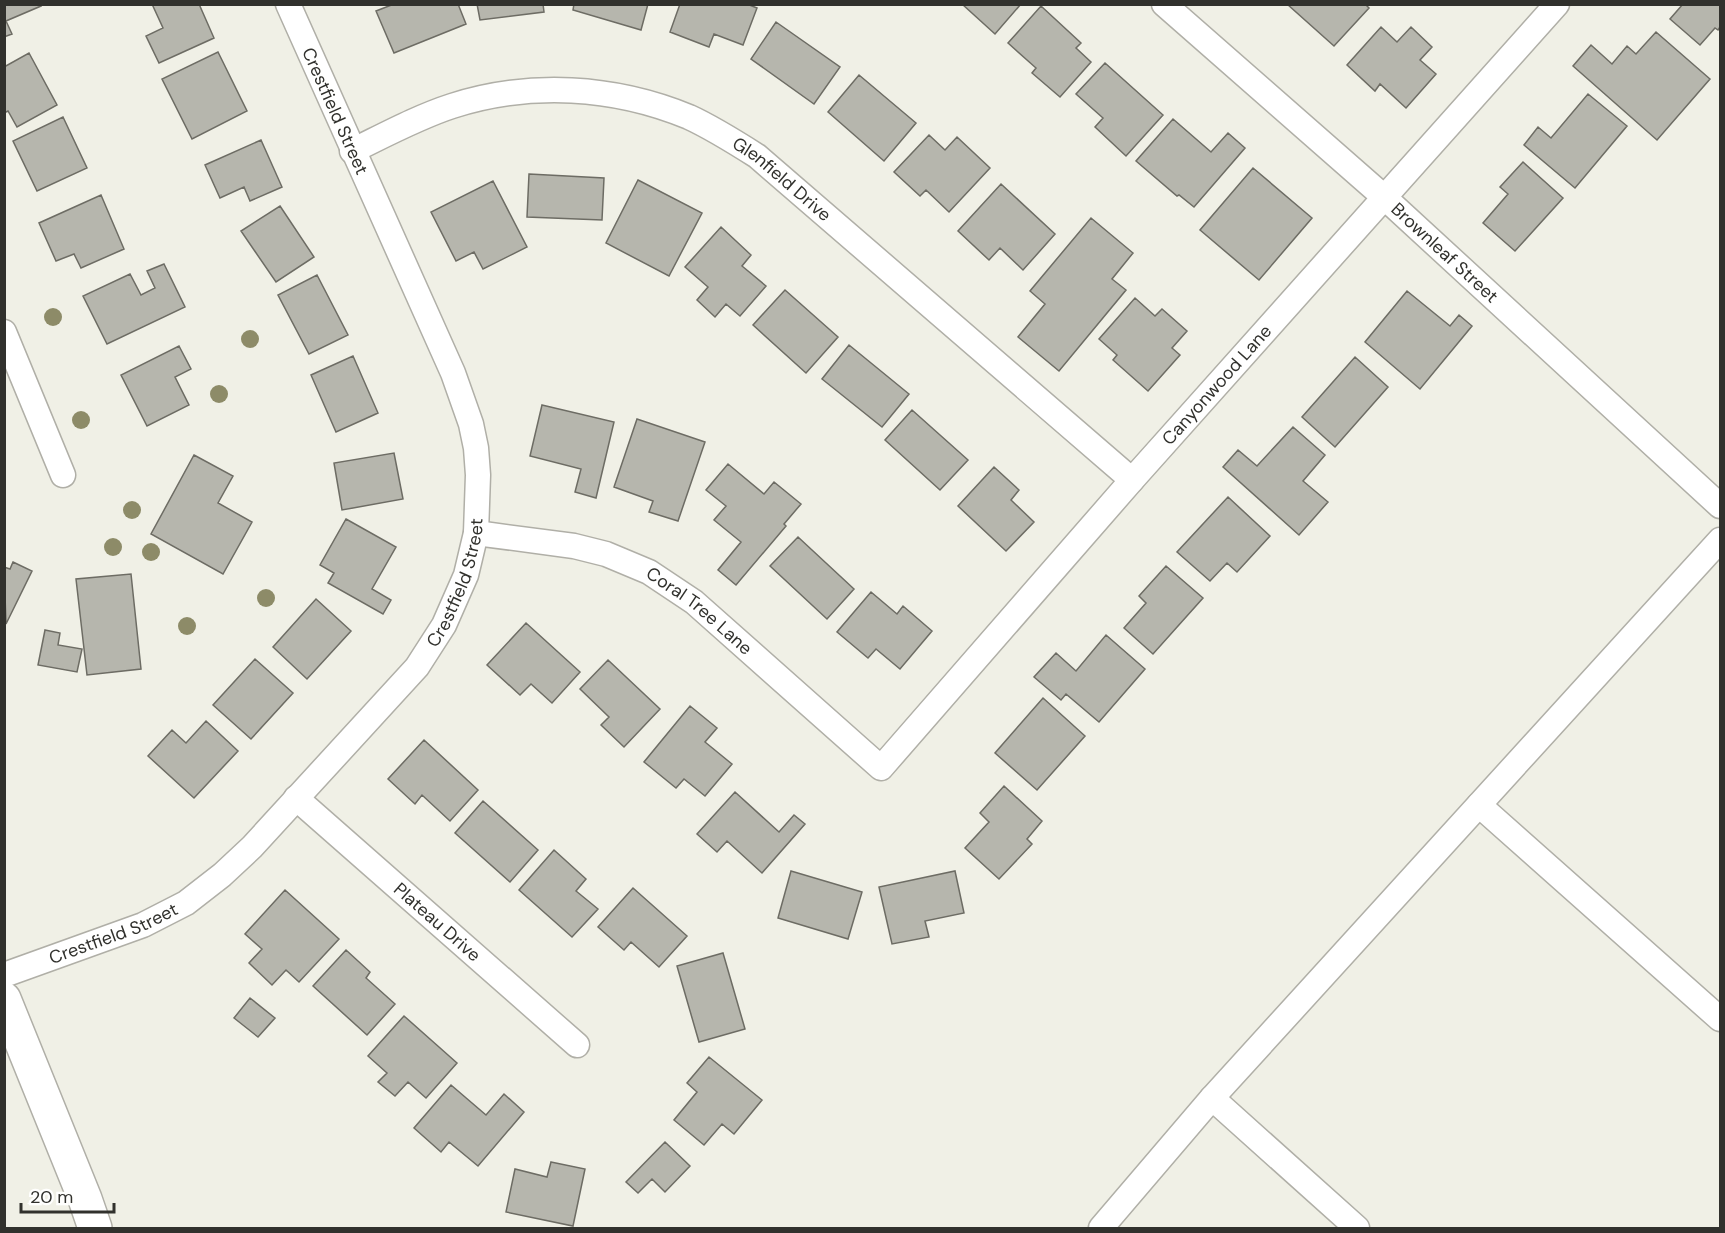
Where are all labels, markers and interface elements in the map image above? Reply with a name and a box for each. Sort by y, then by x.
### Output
street label: Crestfield Street [296,44,374,178]
street label: Glenfield Drive [728,131,836,227]
street label: Brownleaf Street [1386,197,1503,308]
street label: Canyonwood Lane [1157,320,1277,450]
street label: Crestfield Street [421,518,489,652]
street label: Coral Tree Lane [641,561,757,660]
street label: Plateau Drive [388,877,486,967]
street label: Crestfield Street [46,897,182,970]
scale bar [21,1176,114,1214]
text: 20 m [30,1185,73,1209]

